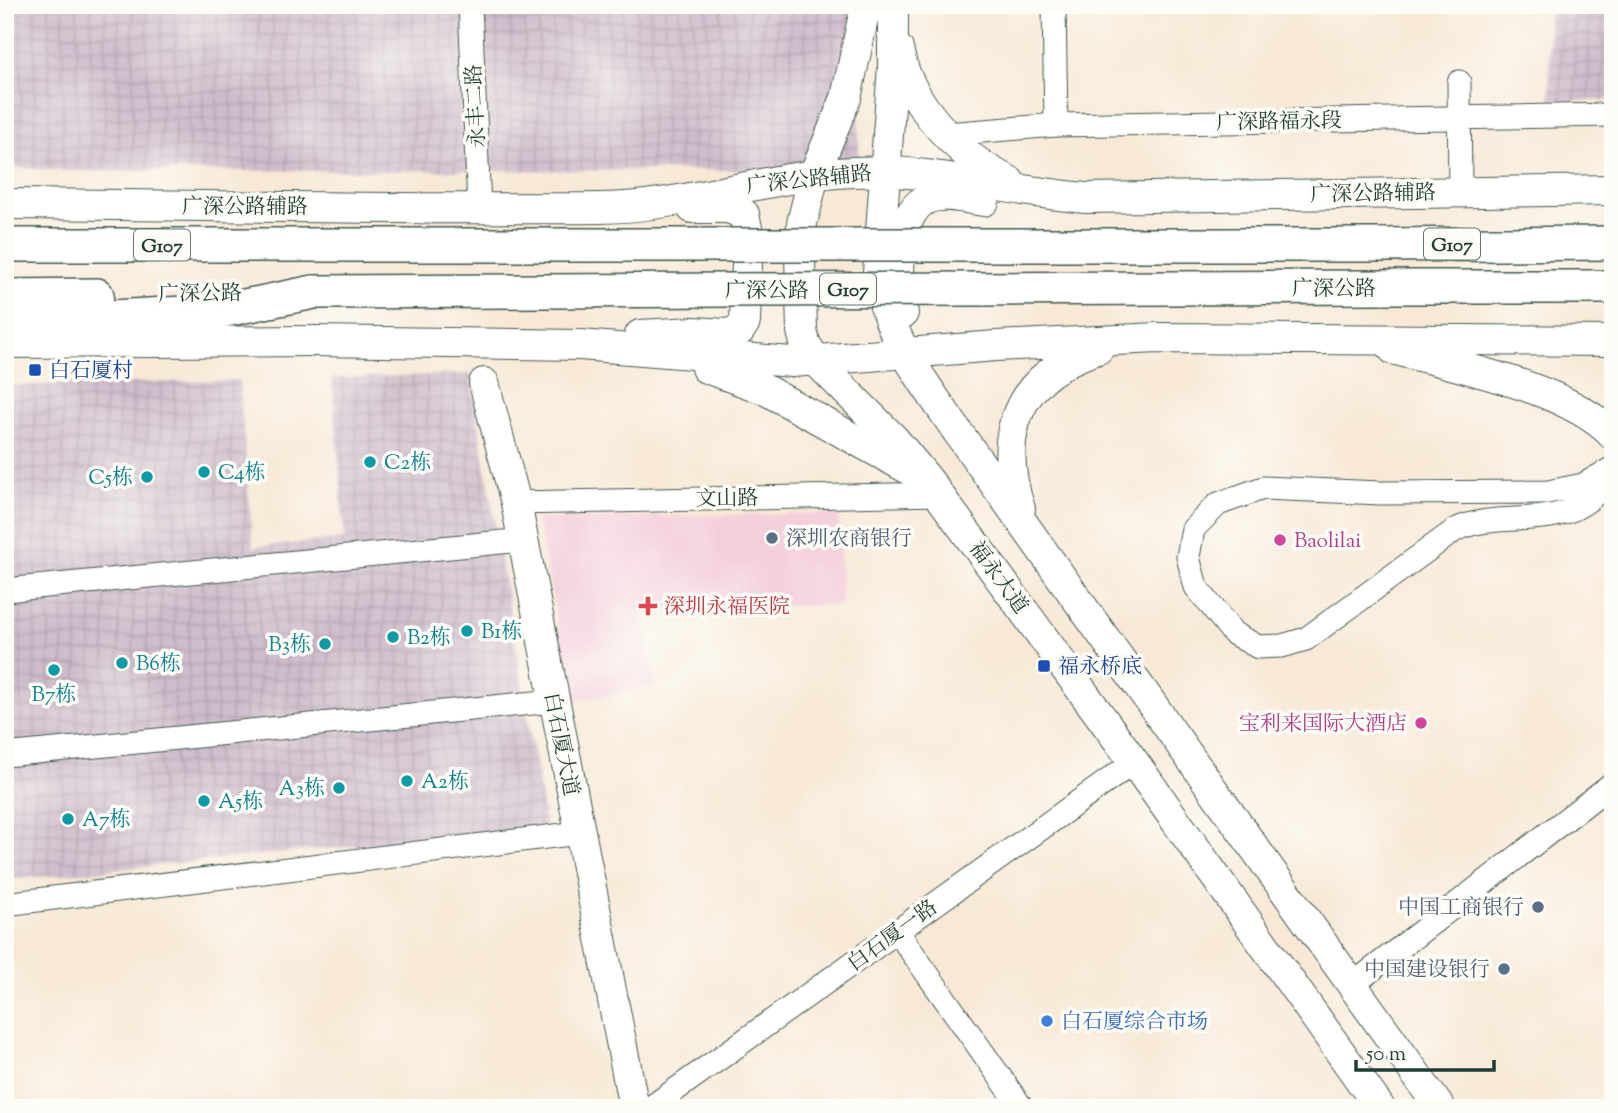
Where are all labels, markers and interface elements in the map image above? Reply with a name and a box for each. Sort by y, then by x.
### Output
street label: 永丰二路 [460,63,494,149]
street label: 广深路福永段 [1216,107,1342,139]
street label: 广深公路辅路 [745,159,873,202]
street label: 广深公路辅路 [1310,179,1436,211]
street label: 广深公路辅路 [182,193,308,223]
road number: G107 [1424,228,1480,260]
road number: G107 [134,230,190,260]
road number: G107 [820,274,876,304]
street label: 广深公路 [1292,275,1376,305]
street label: 广深公路 [725,277,809,307]
street label: 广深公路 [158,279,242,311]
place label: 白石厦村 [49,357,133,387]
marker: 白石厦村 [27,362,43,378]
place label: C2栋 [384,449,431,479]
marker: C2栋 [362,454,378,470]
place label: C4栋 [218,459,266,489]
place label: C5栋 [88,464,133,494]
marker: C4栋 [196,464,212,480]
marker: C5栋 [139,469,155,485]
street label: 文山路 [695,484,759,516]
place label: 深圳农商银行 [786,525,912,555]
place label: Baolilai [1294,527,1361,557]
marker: 深圳农商银行 [764,530,780,546]
marker: Baolilai [1272,532,1288,548]
street label: 福永大道 [961,535,1034,621]
place label: 深圳永福医院 [664,593,790,623]
marker: 深圳永福医院 [638,596,658,616]
place label: B1栋 [481,618,522,648]
marker: B1栋 [459,623,475,639]
place label: B2栋 [407,624,451,654]
marker: B2栋 [385,629,401,645]
place label: B3栋 [268,631,311,661]
marker: B3栋 [317,636,333,652]
place label: B6栋 [136,650,181,680]
place label: 福永桥底 [1058,653,1142,683]
marker: B6栋 [114,655,130,671]
marker: 福永桥底 [1036,658,1052,674]
marker: B7栋 [46,662,62,678]
place label: B7栋 [32,681,76,711]
street label: 白石厦大道 [535,690,585,799]
place label: 宝利来国际大酒店 [1239,710,1407,740]
marker: 宝利来国际大酒店 [1413,715,1429,731]
place label: A2栋 [421,768,469,798]
marker: A2栋 [399,773,415,789]
place label: A3栋 [278,775,325,805]
marker: A3栋 [331,780,347,796]
place label: A5栋 [218,788,263,818]
marker: A5栋 [196,793,212,809]
place label: A7栋 [82,806,131,836]
marker: A7栋 [60,811,76,827]
street label: 白石厦一路 [842,894,944,980]
place label: 中国工商银行 [1398,894,1524,924]
marker: 中国工商银行 [1530,899,1546,915]
place label: 中国建设银行 [1364,956,1490,986]
marker: 中国建设银行 [1496,961,1512,977]
place label: 白石厦综合市场 [1061,1008,1208,1038]
marker: 白石厦综合市场 [1039,1013,1055,1029]
scale bar [1356,1029,1494,1073]
text: 50 m [1365,1040,1406,1070]

